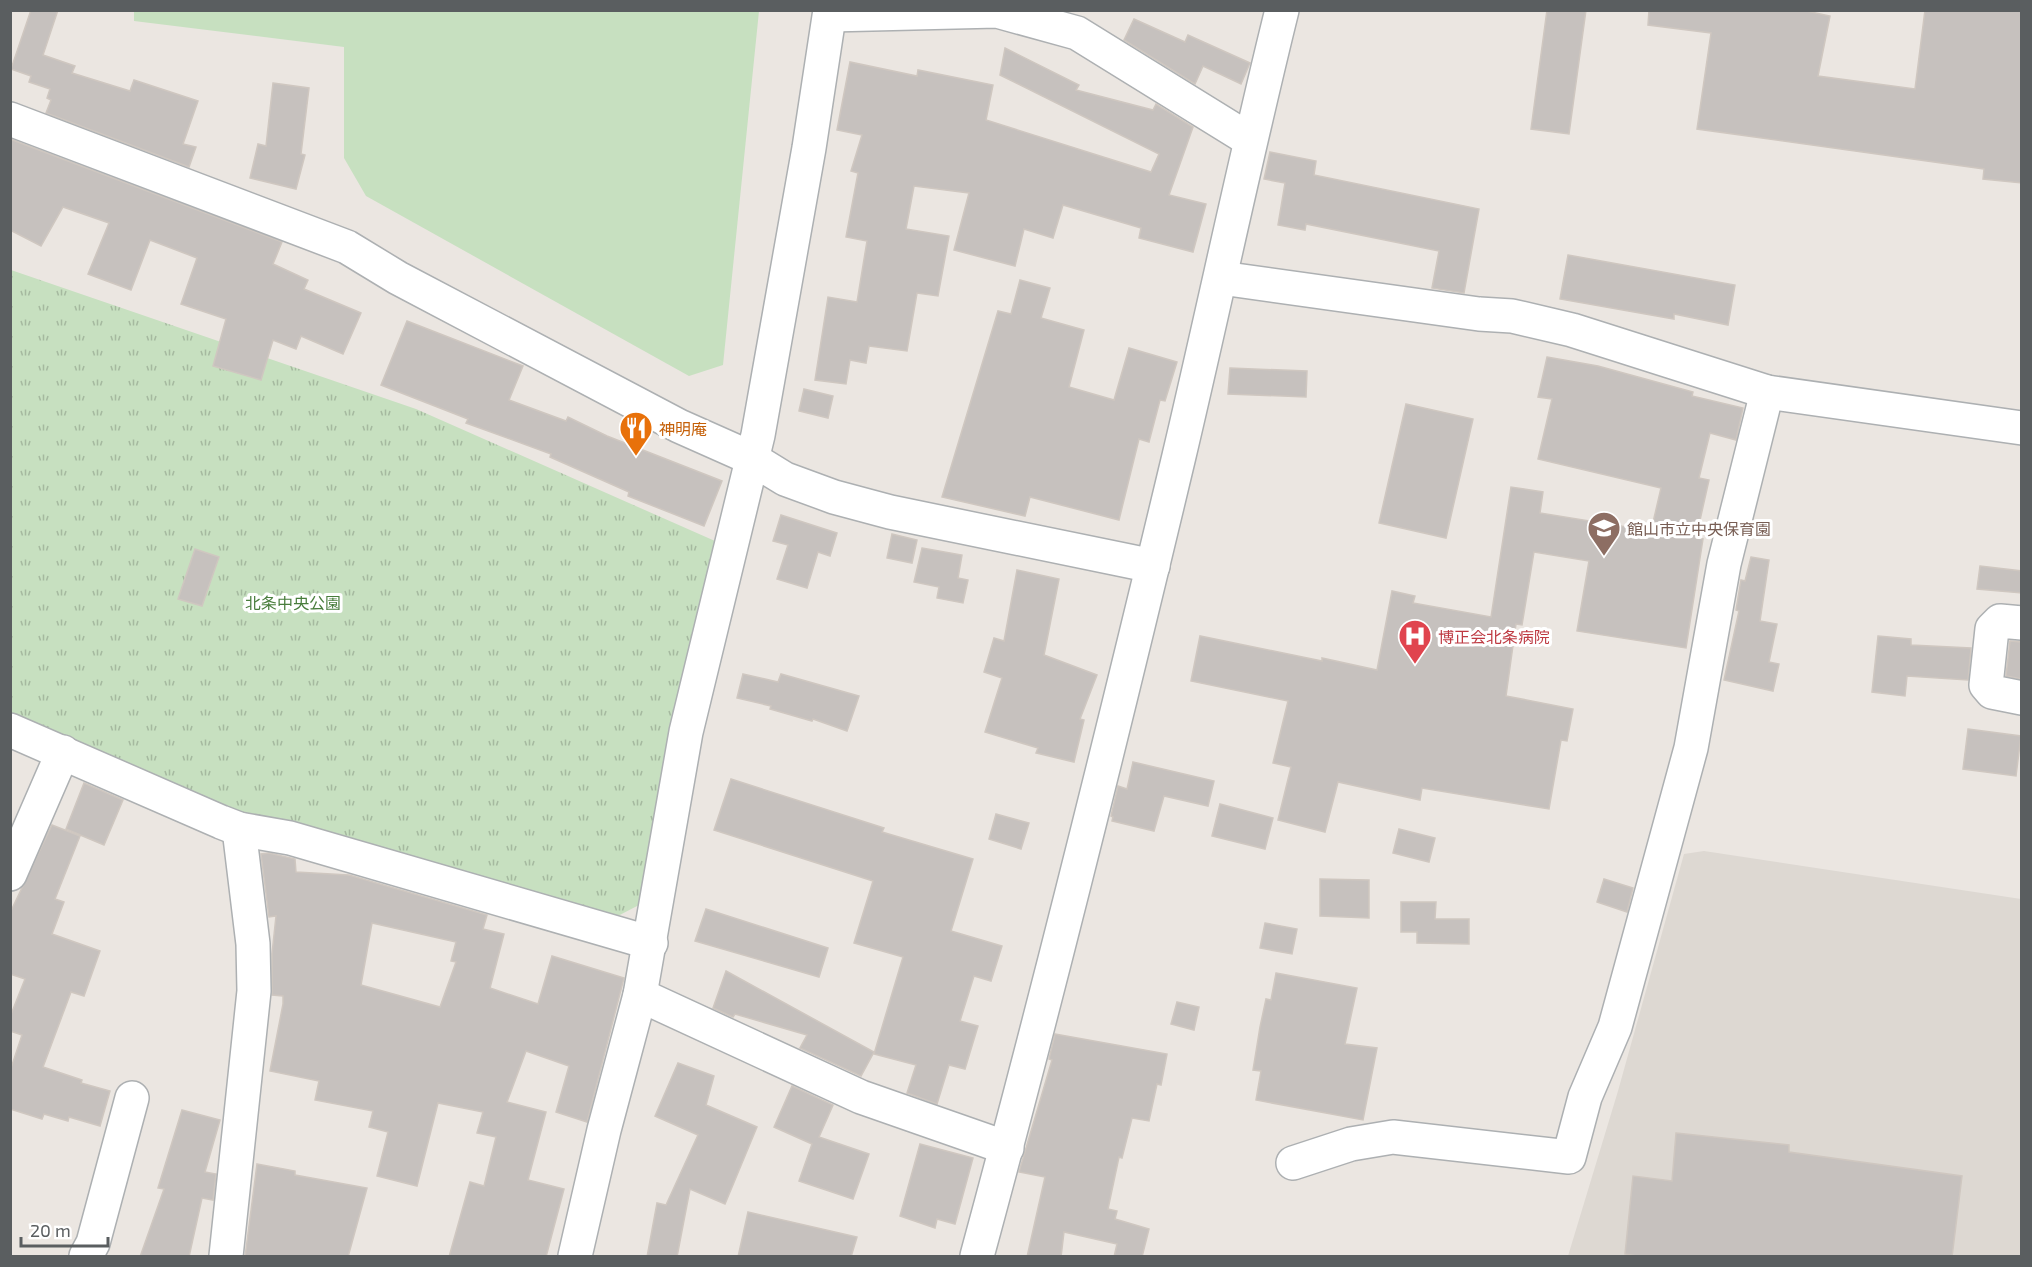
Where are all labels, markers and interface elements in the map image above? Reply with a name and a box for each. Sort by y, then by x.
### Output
restaurant icon: 神明庵 [618,410,654,457]
place label: 神明庵 [659,419,707,438]
school or university icon: 館山市立中央保育園 [1586,510,1622,557]
place label: 館山市立中央保育園 [1627,519,1771,538]
park label: 北条中央公園 [245,593,341,612]
hospital icon: 博正会北条病院 [1397,618,1433,665]
place label: 博正会北条病院 [1438,627,1550,646]
scale bar [21,1210,108,1248]
text: 20 m [30,1219,71,1241]

